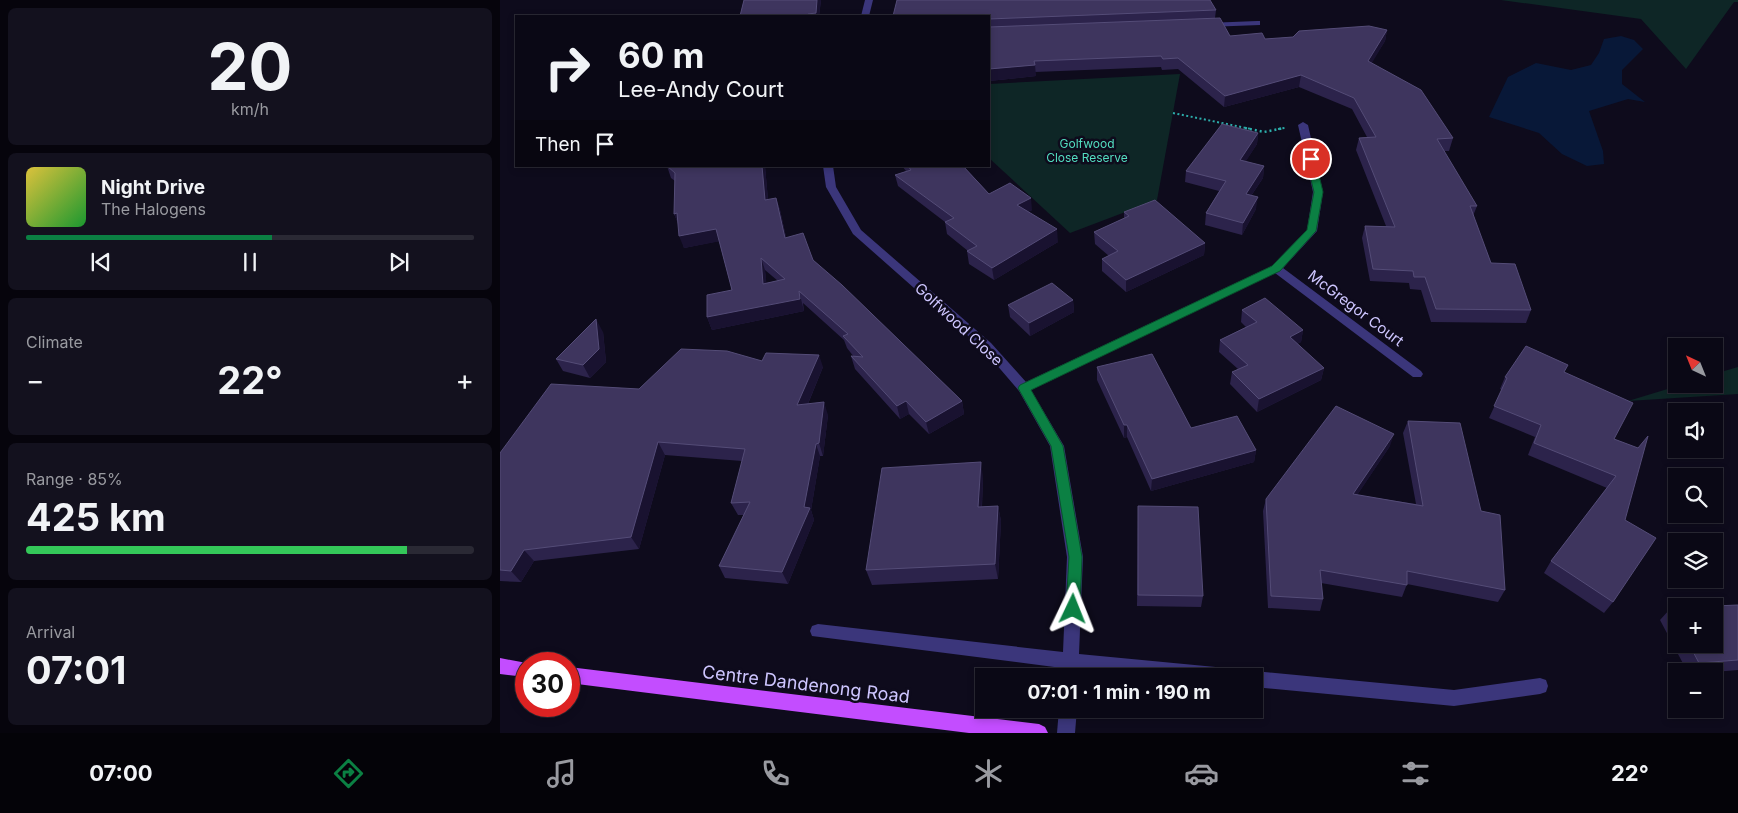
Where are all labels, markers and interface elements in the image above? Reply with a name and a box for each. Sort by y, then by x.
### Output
text: 20 [208,27,292,106]
text: 60 m [618,34,705,76]
icon: right [535,35,600,100]
text: Lee-Andy Court [618,76,784,102]
text: km/h [231,99,269,119]
icon: arrive [591,130,619,158]
text: Then [535,133,581,156]
park label: Golfwood Close Reserve [1046,136,1128,165]
pin [1290,138,1332,180]
icon: arrive [1297,145,1325,173]
text: Night Drive [101,176,205,199]
text: The Halogens [101,199,206,219]
icon: previous [87,248,115,276]
icon: pause [236,248,264,276]
icon: next [385,248,413,276]
street label: McGregor Court [1304,266,1408,350]
street label: Golfwood Close [911,278,1007,370]
text: Climate [26,332,83,352]
north arrow [1668,338,1722,392]
map controls [1668,338,1723,718]
text: 22° [217,357,283,403]
text: − [26,363,45,397]
text: + [455,363,474,397]
button: sound [1668,403,1723,458]
button: search [1668,468,1723,523]
text: Range · 85% [26,469,123,489]
text: 425 km [26,494,166,540]
button: layers [1668,533,1723,588]
position arrow [1046,582,1098,634]
button: + [1668,598,1723,653]
text: Arrival [26,622,75,642]
text: 07:01 [26,647,126,693]
speed limit sign: 30 [515,652,580,717]
street label: Centre Dandenong Road [701,661,911,707]
button: − [1668,663,1723,718]
text: 07:01 · 1 min · 190 m [1027,681,1211,704]
icon: directions [331,756,366,791]
icon: music [544,756,579,791]
icon: phone [758,756,793,791]
icon: climate [971,756,1006,791]
icon: car [1184,756,1219,791]
icon: filters [1398,756,1433,791]
text: 07:00 [89,760,153,786]
text: 22° [1611,760,1649,786]

